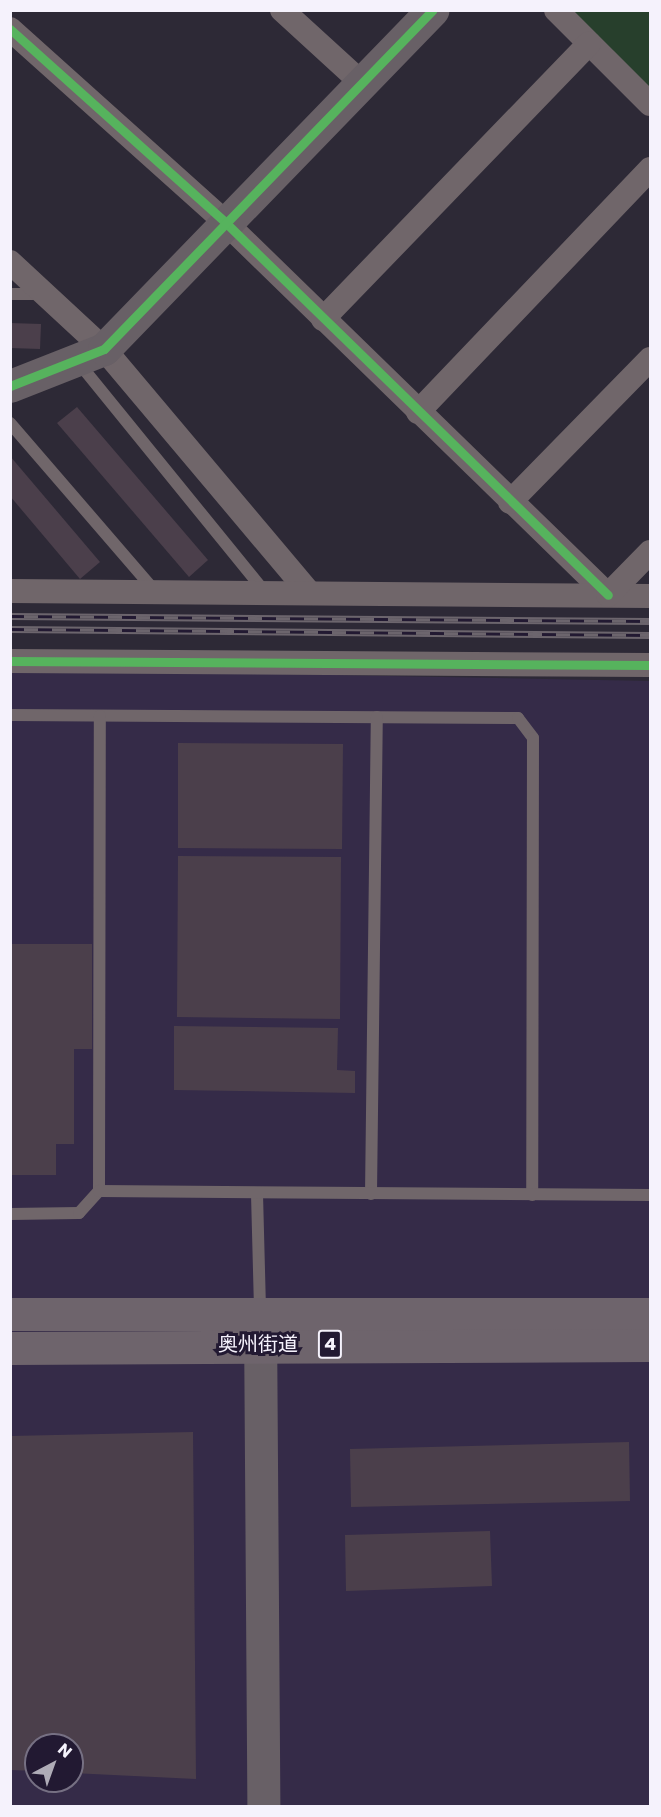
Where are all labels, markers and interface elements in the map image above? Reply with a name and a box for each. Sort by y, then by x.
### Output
road number: 4 [316,1329,344,1359]
street label: 奥州街道 [218,1332,298,1356]
north arrow [24,1733,84,1793]
text: N [53,1738,77,1763]

